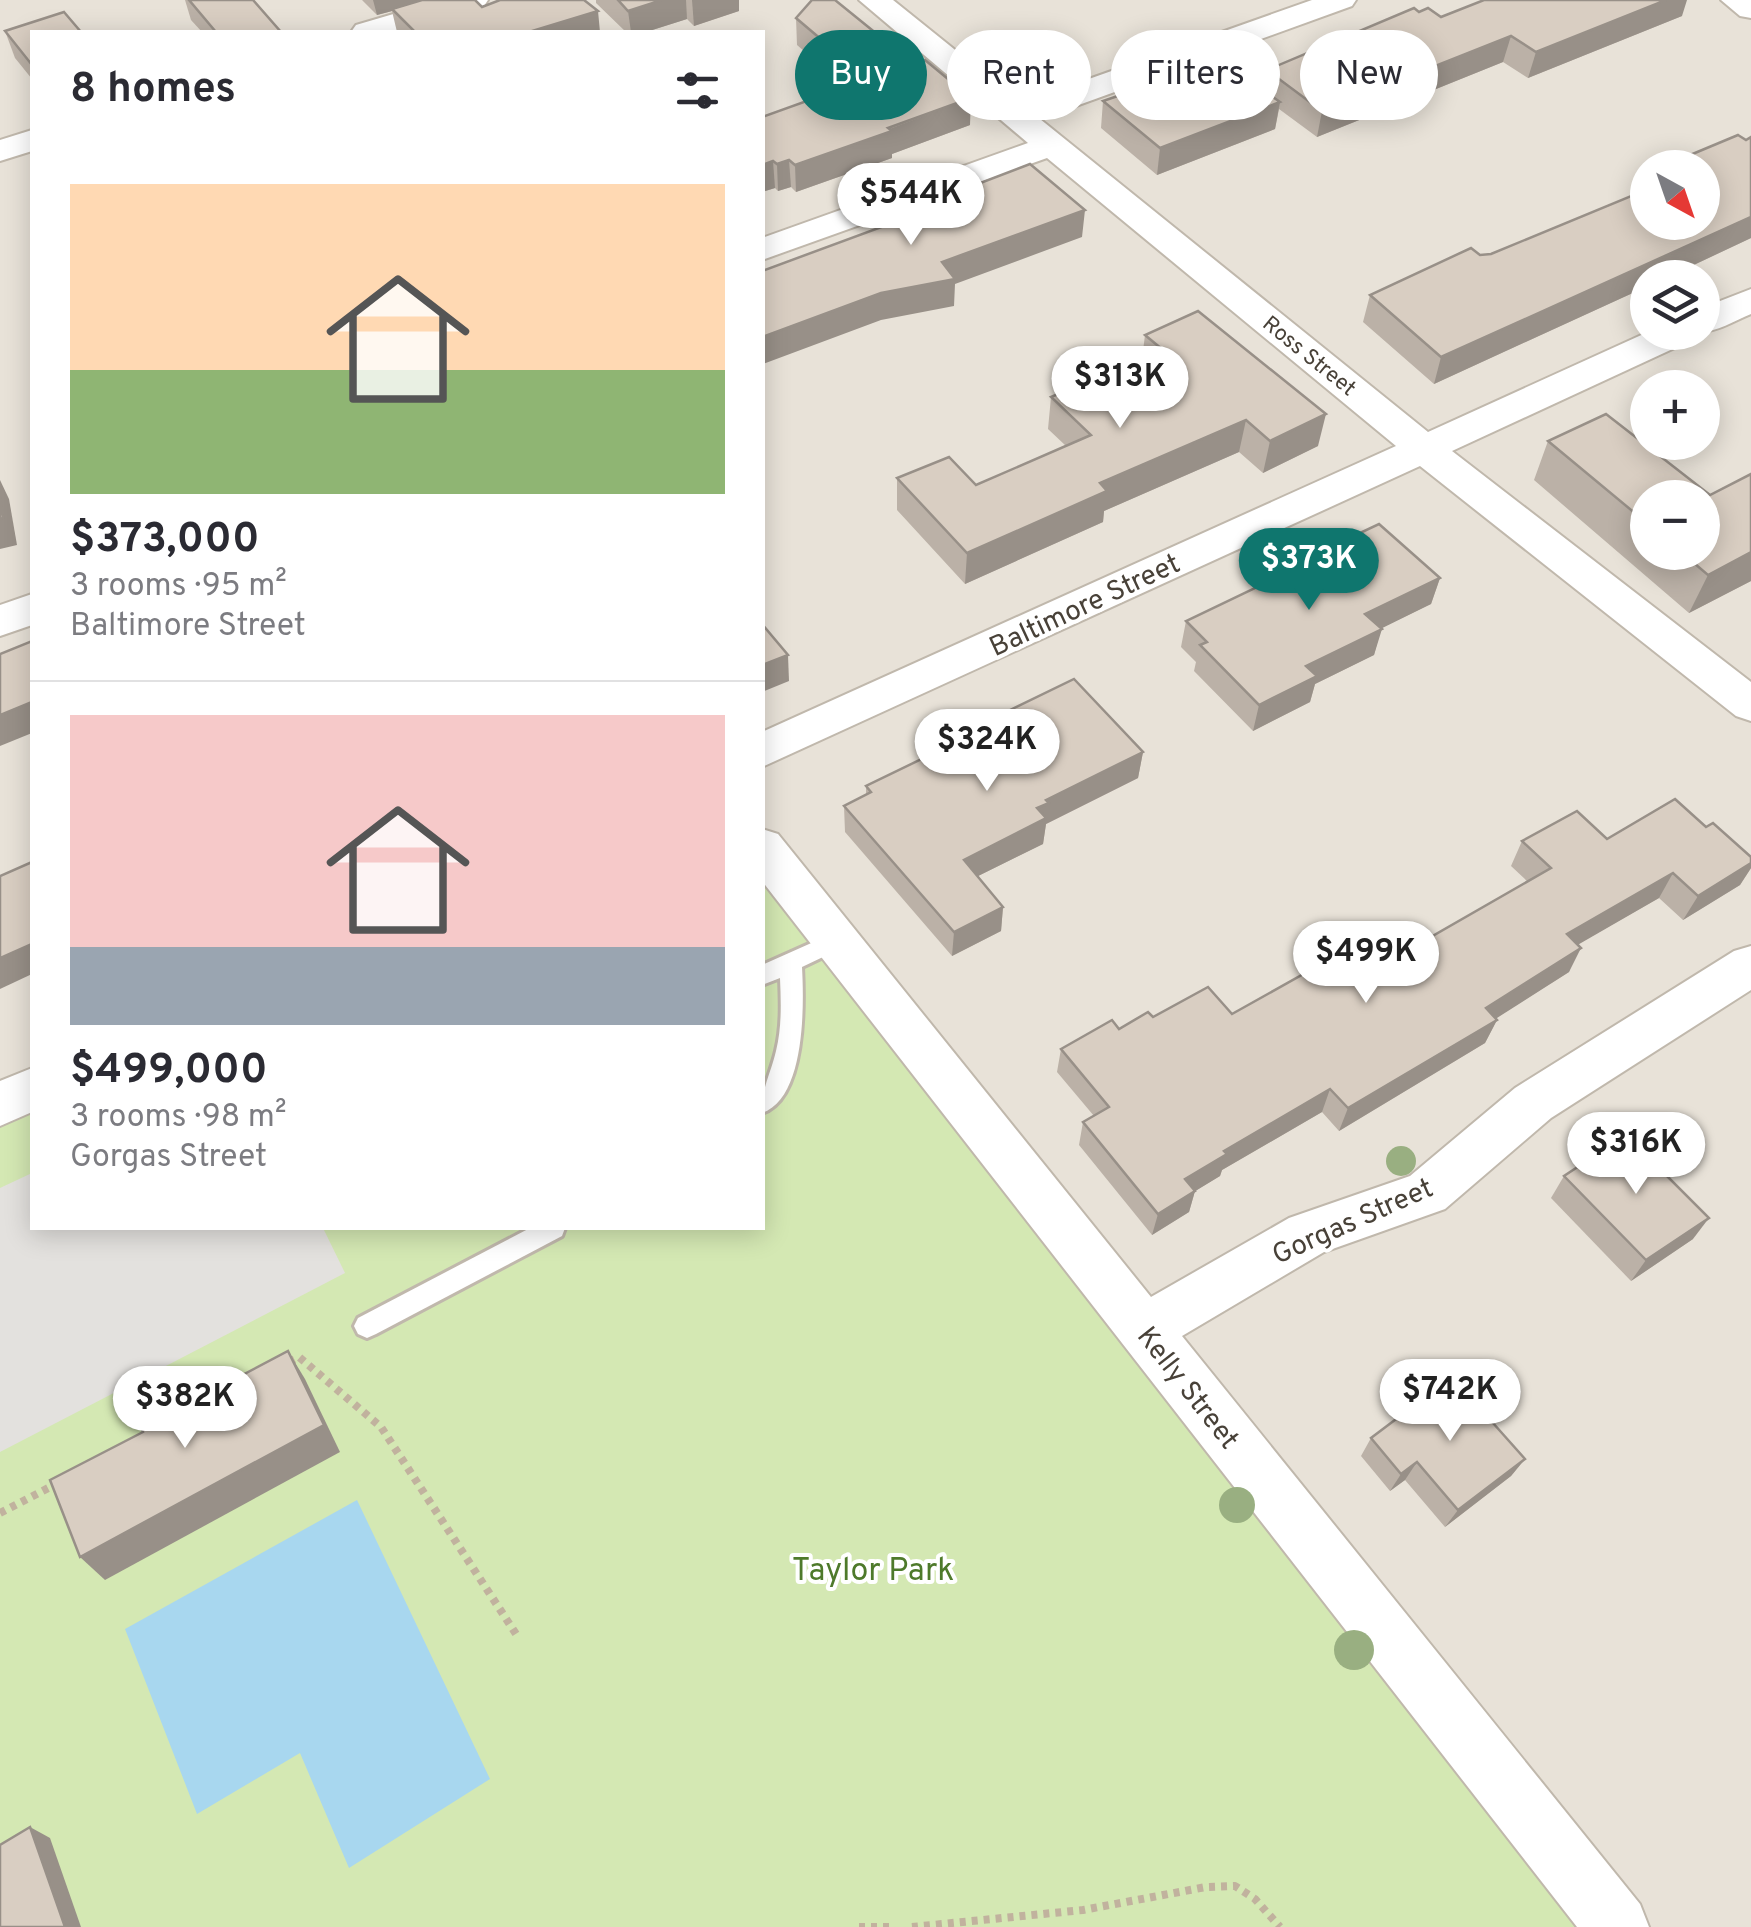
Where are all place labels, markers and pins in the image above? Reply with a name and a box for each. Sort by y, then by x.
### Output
pin: $544K [841,163,981,248]
pin: $313K [1050,346,1190,431]
pin: $373K [1239,528,1379,613]
pin: $324K [917,709,1057,794]
pin: $499K [1296,921,1436,1006]
pin: $316K [1566,1112,1706,1197]
pin: $742K [1380,1359,1520,1444]
pin: $382K [115,1366,255,1451]

